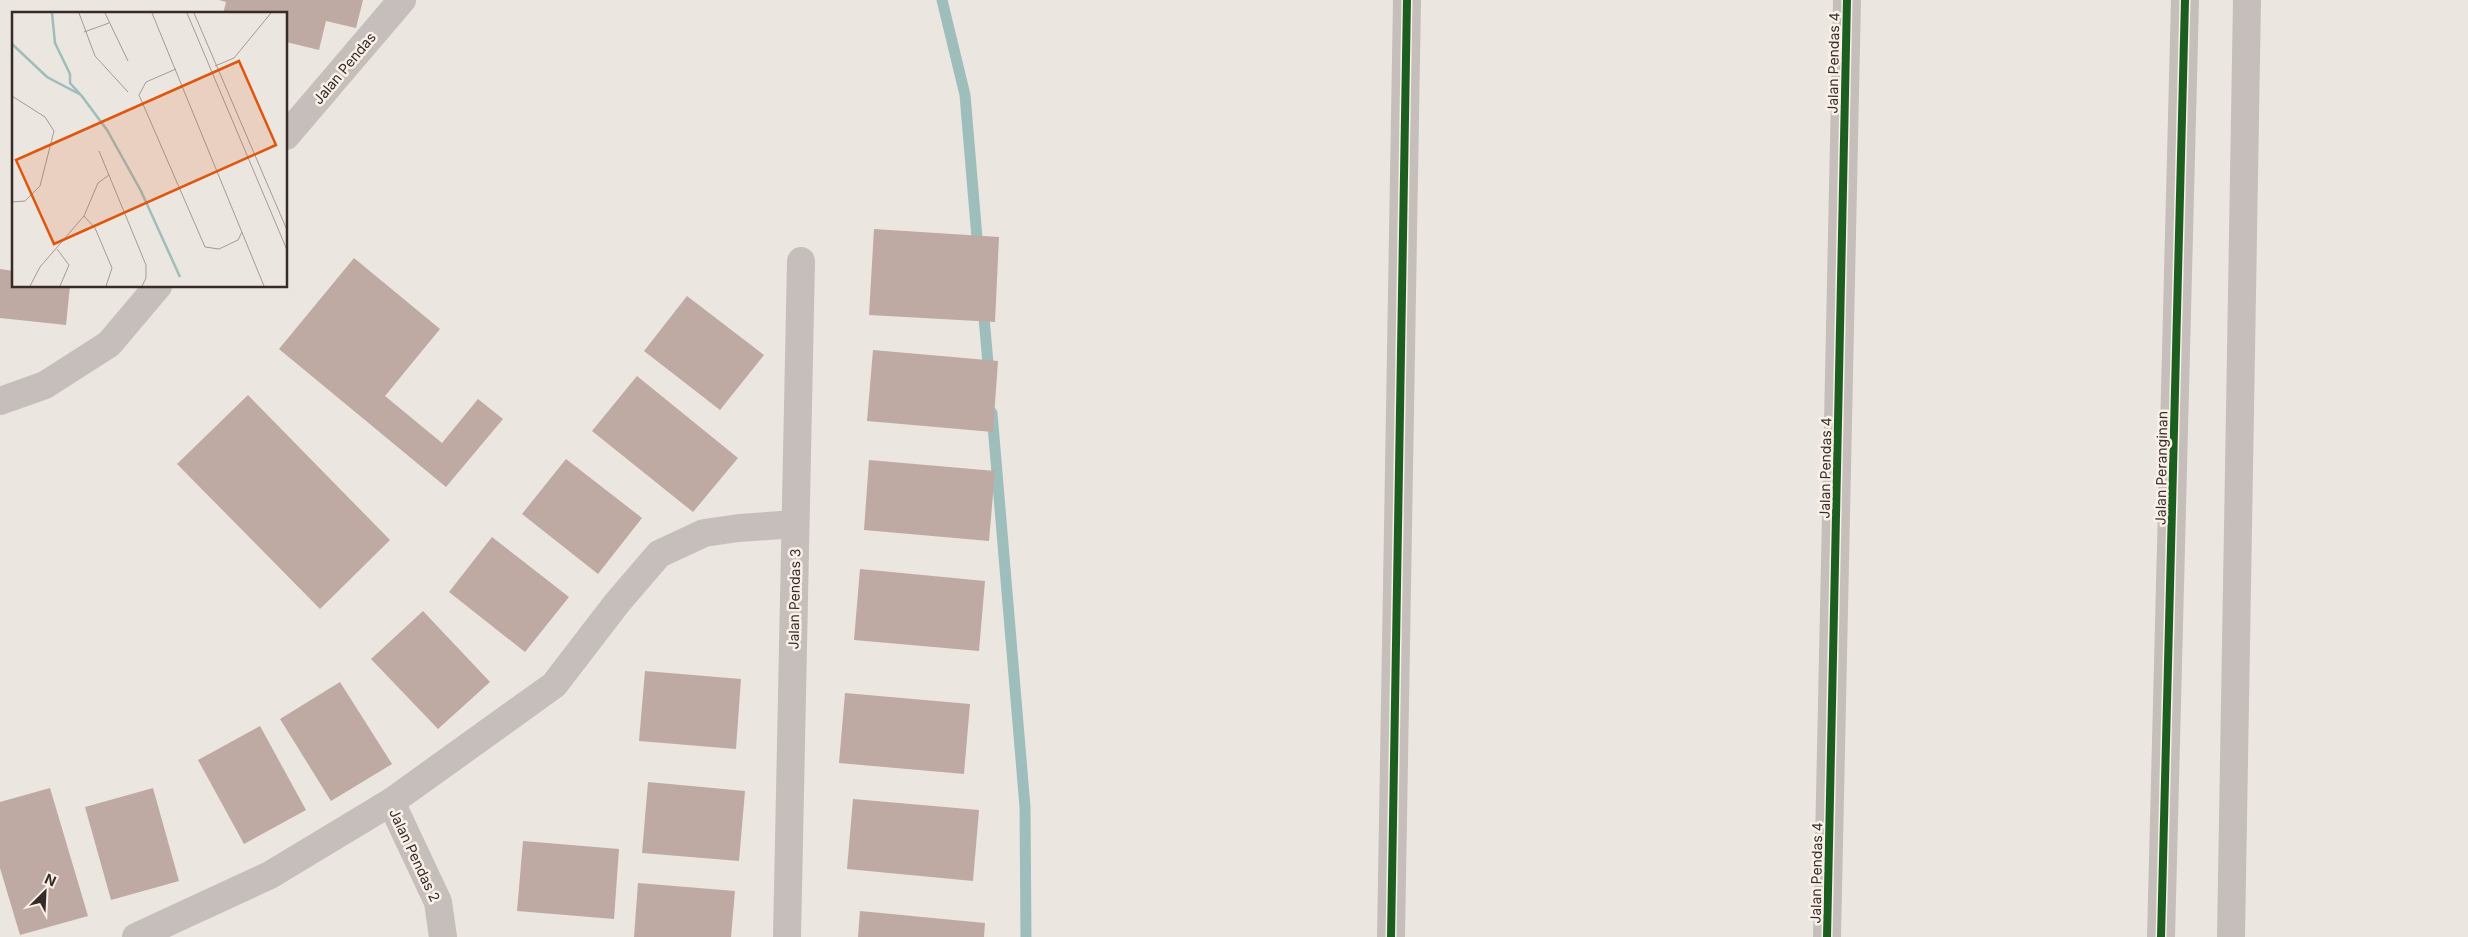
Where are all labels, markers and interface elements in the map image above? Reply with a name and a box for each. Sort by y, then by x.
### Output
inset map [12,12,288,288]
street label: Jalan Pendas 4 [1824,12,1842,114]
street label: Jalan Pendas [309,29,379,107]
street label: Jalan Peranginan [2152,411,2170,525]
street label: Jalan Pendas 4 [1816,417,1834,519]
street label: Jalan Pendas 3 [785,548,803,650]
street label: Jalan Pendas 2 [386,806,444,904]
street label: Jalan Pendas 4 [1807,822,1825,924]
north arrow [20,867,70,917]
text: N [42,870,59,890]

